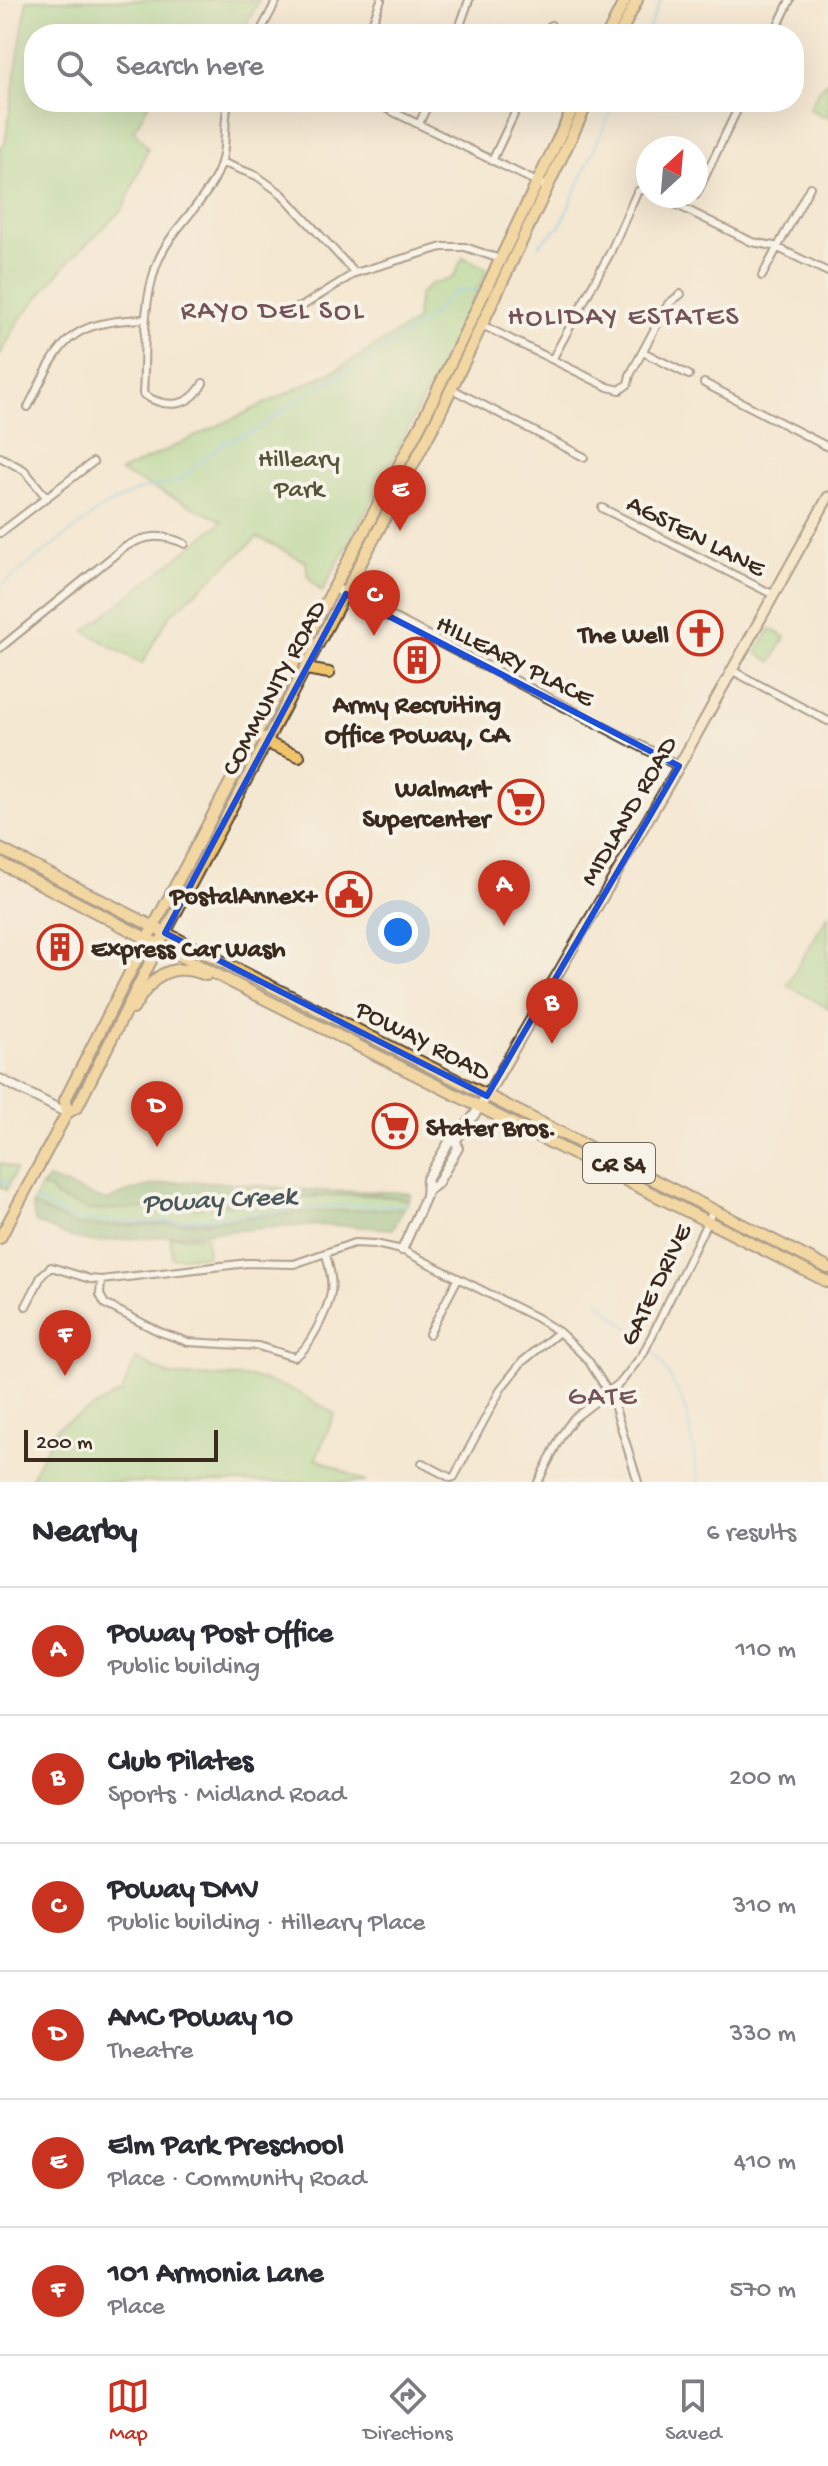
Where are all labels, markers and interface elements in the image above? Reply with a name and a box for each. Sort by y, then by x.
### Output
search box [24,24,804,112]
icon: search [52,46,96,90]
text: Search here [116,51,264,86]
north arrow [636,136,708,208]
district label: RAYO DEL SOL [181,296,365,329]
district label: HOLIDAY ESTATES [507,302,741,335]
park label: Hilleary Park [258,446,340,507]
pin: E [374,465,426,531]
street label: AGSTEN LANE [621,490,770,586]
pin: C [348,570,400,636]
street label: COMMUNITY ROAD [217,596,335,782]
church icon: The Well [676,609,724,657]
street label: HILLEARY PLACE [430,610,599,716]
place label: The Well [576,622,669,653]
building icon: Army Recruiting Office Poway, CA [393,636,441,684]
place label: Army Recruiting Office Poway, CA [325,692,511,753]
street label: MIDLAND ROAD [576,732,686,893]
place label: Walmart Supercenter [362,776,493,837]
supermarket icon: Walmart Supercenter [497,778,545,826]
pin: A [478,860,530,926]
public building icon: PostalAnnex+ [325,870,373,918]
place label: PostalAnnex+ [168,883,318,914]
your location [378,912,418,952]
building icon: Express Car Wash [36,923,84,971]
place label: Express Car Wash [91,936,286,967]
pin: B [526,978,578,1044]
street label: POWAY ROAD [348,995,495,1090]
pin: D [131,1081,183,1147]
supermarket icon: Stater Bros. [371,1102,419,1150]
place label: Stater Bros. [426,1115,556,1146]
road number: CR S4 [583,1143,655,1183]
water label: Poway Creek [141,1181,300,1222]
street label: GATE DRIVE [615,1219,701,1352]
pin: F [39,1310,91,1376]
district label: GATE [568,1382,638,1415]
scale bar [24,1426,218,1462]
text: 200 m [36,1431,93,1457]
text: Nearby [32,1514,137,1554]
text: 6 results [706,1519,796,1550]
text: Poway Post Office [108,1618,333,1653]
text: A [50,1636,66,1667]
text: 110 m [736,1636,796,1667]
text: Public building [108,1653,260,1684]
text: Club Pilates [108,1746,253,1781]
text: B [51,1764,65,1795]
text: 200 m [729,1764,796,1795]
text: Sports · Midland Road [108,1781,346,1812]
text: Poway DMV [108,1874,259,1909]
text: C [51,1892,65,1923]
text: 310 m [733,1892,796,1923]
text: Public building · Hilleary Place [108,1909,425,1940]
text: AMC Poway 10 [108,2002,293,2037]
text: D [50,2020,66,2051]
text: 330 m [730,2020,796,2051]
text: Theatre [108,2037,193,2068]
text: Elm Park Preschool [108,2130,344,2165]
text: E [50,2148,66,2179]
text: 410 m [734,2148,796,2179]
text: Place · Community Road [108,2165,366,2196]
text: 101 Armonia Lane [108,2258,323,2293]
text: F [51,2276,65,2307]
text: 570 m [729,2276,796,2307]
text: Place [108,2293,165,2324]
tab: Map [106,2374,150,2448]
tab: Directions [363,2374,453,2448]
tab: Saved [665,2374,722,2448]

